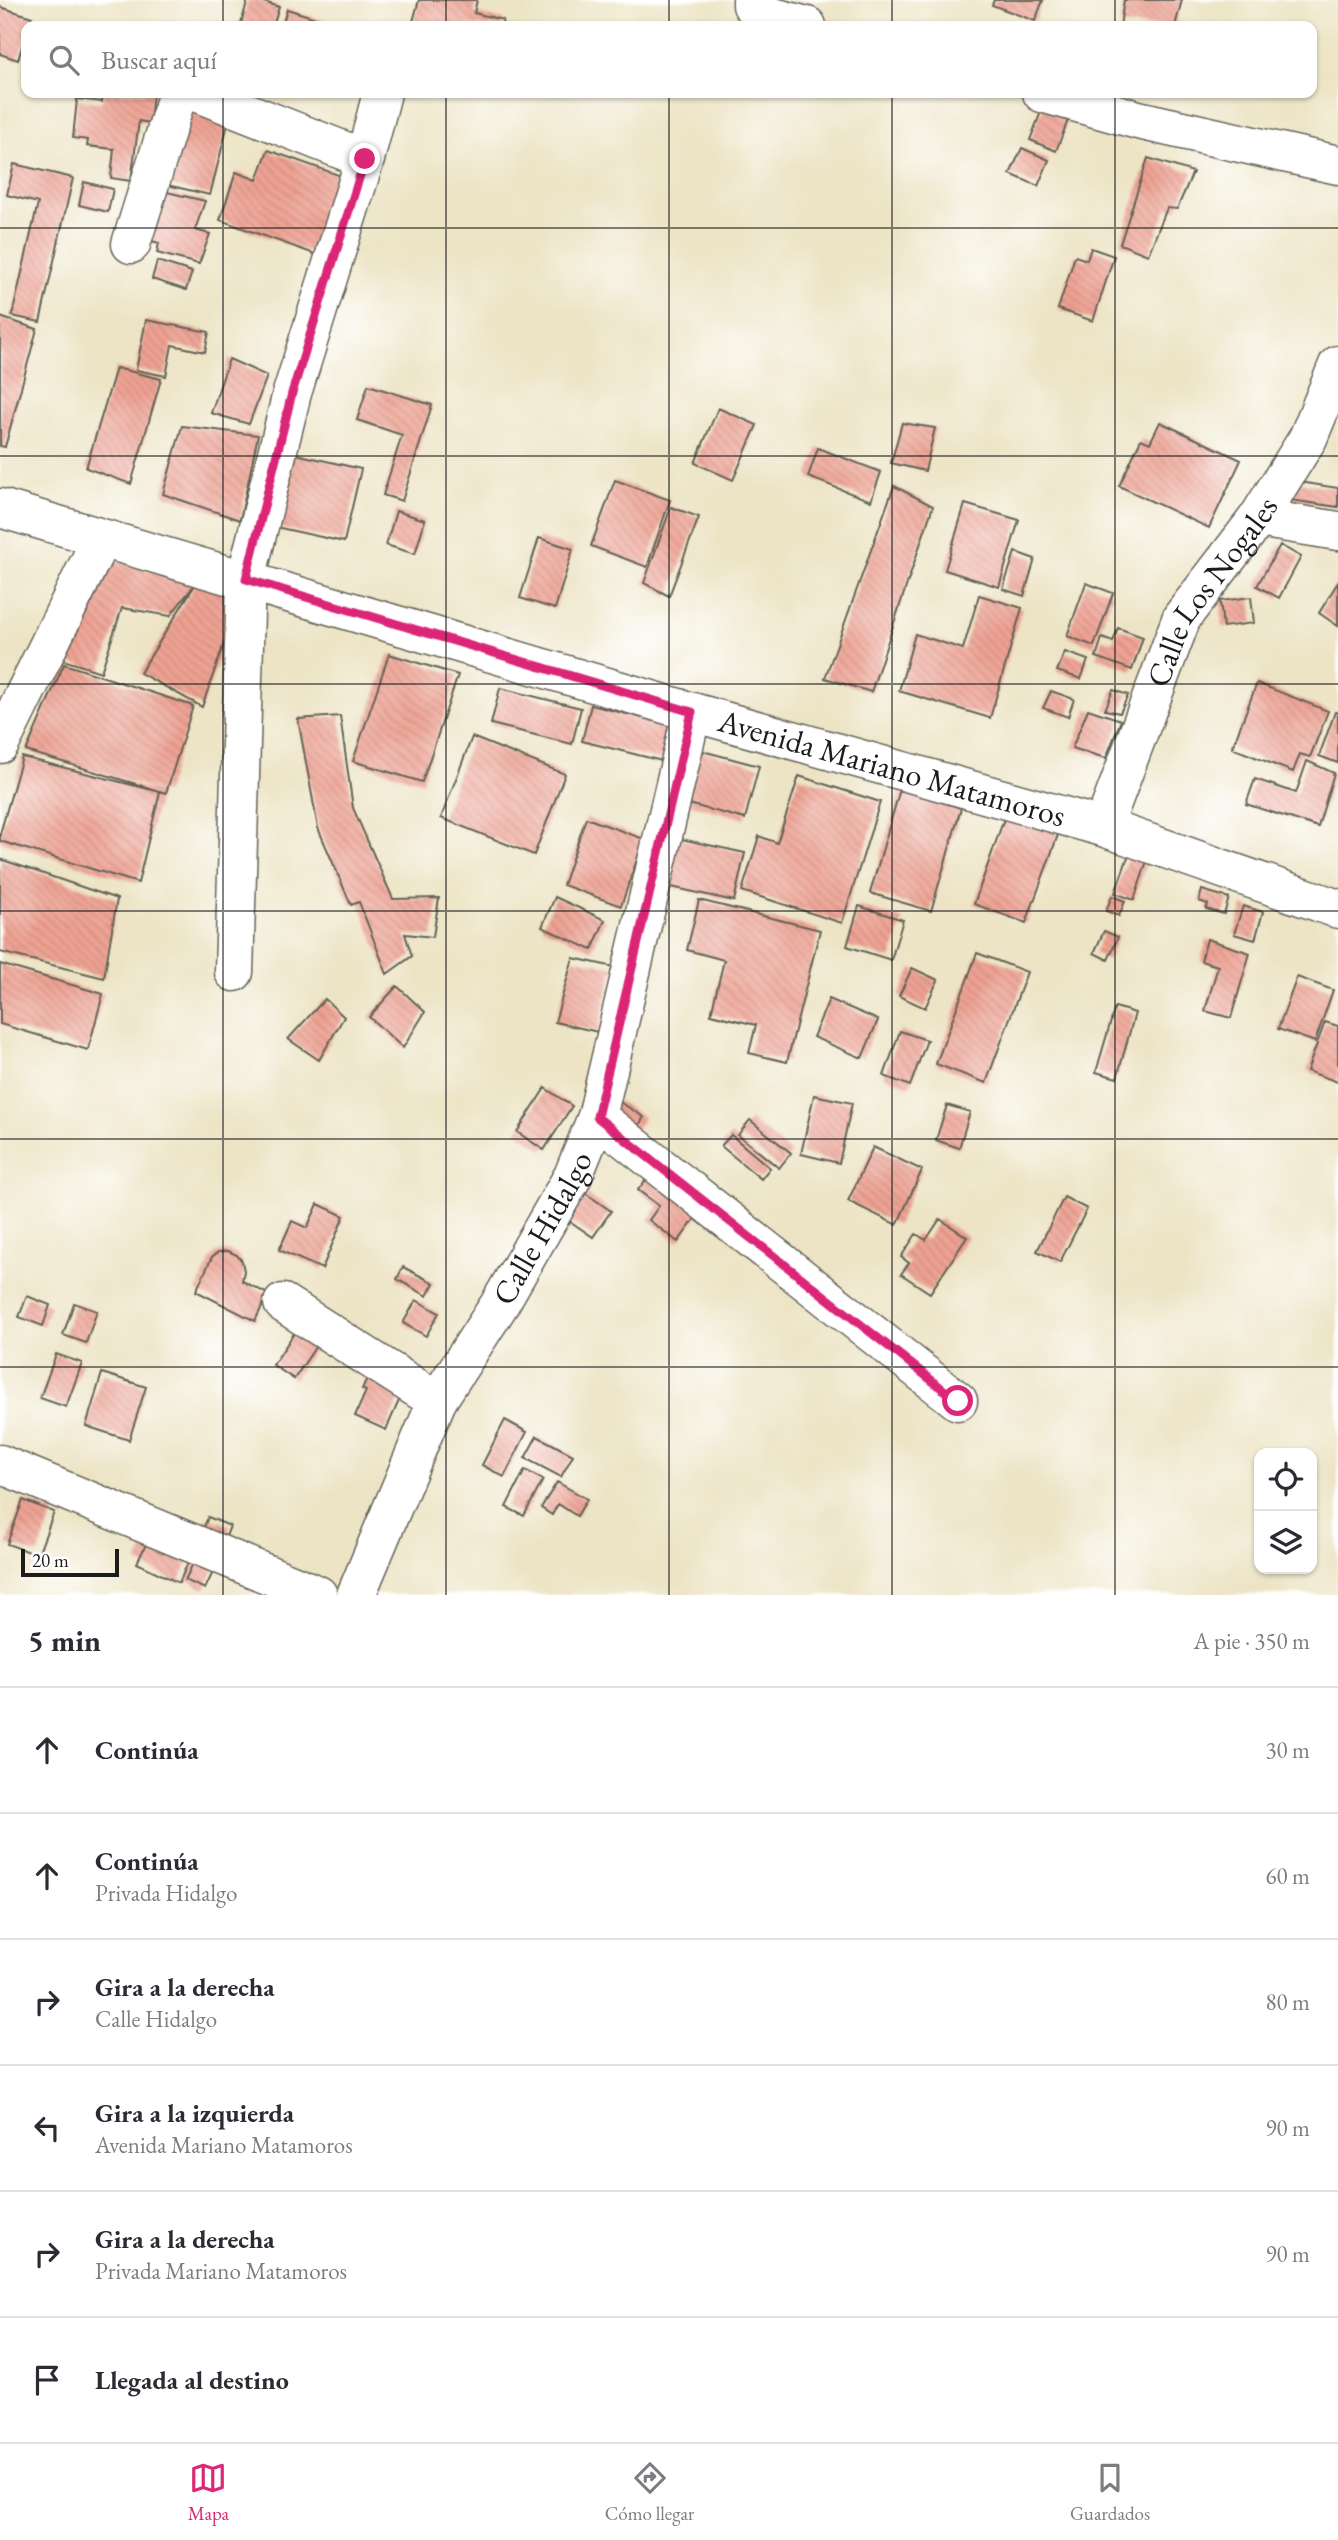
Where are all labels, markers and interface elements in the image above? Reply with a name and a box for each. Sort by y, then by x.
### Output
search box [21,21,1317,98]
icon: search [45,41,83,79]
text: Buscar aquí [101,43,217,77]
route end [349,143,380,174]
street label: Calle Los Nogales [1137,489,1287,693]
street label: Avenida Mariano Matamoros [713,699,1070,836]
street label: Calle Hidalgo [483,1145,602,1312]
route start [942,1385,973,1416]
map controls [1254,1448,1317,1574]
button: locate [1254,1448,1317,1511]
button: layers [1254,1511,1317,1574]
scale bar [21,1546,119,1578]
text: 20 m [32,1548,69,1573]
text: 5 min [28,1621,101,1660]
text: A pie · 350 m [1194,1626,1310,1656]
icon: ahead [28,1731,66,1769]
text: Continúa [95,1733,199,1767]
text: 30 m [1265,1735,1310,1765]
text: Continúa [95,1844,199,1878]
icon: ahead [28,1857,66,1895]
text: 60 m [1265,1861,1310,1891]
text: Privada Hidalgo [95,1878,237,1908]
text: Gira a la derecha [95,1970,275,2004]
icon: right [28,1983,66,2021]
text: 80 m [1265,1987,1310,2017]
text: Calle Hidalgo [95,2004,217,2034]
text: Gira a la izquierda [95,2096,294,2130]
icon: left [28,2109,66,2147]
text: 90 m [1265,2113,1310,2143]
text: Avenida Mariano Matamoros [95,2130,353,2160]
text: Gira a la derecha [95,2222,275,2256]
icon: right [28,2235,66,2273]
text: 90 m [1265,2239,1310,2269]
text: Privada Mariano Matamoros [95,2256,347,2286]
icon: arrive [28,2361,66,2399]
text: Llegada al destino [95,2363,289,2397]
tab: Mapa [188,2459,229,2526]
tab: Cómo llegar [605,2459,694,2526]
tab: Guardados [1070,2459,1150,2526]

